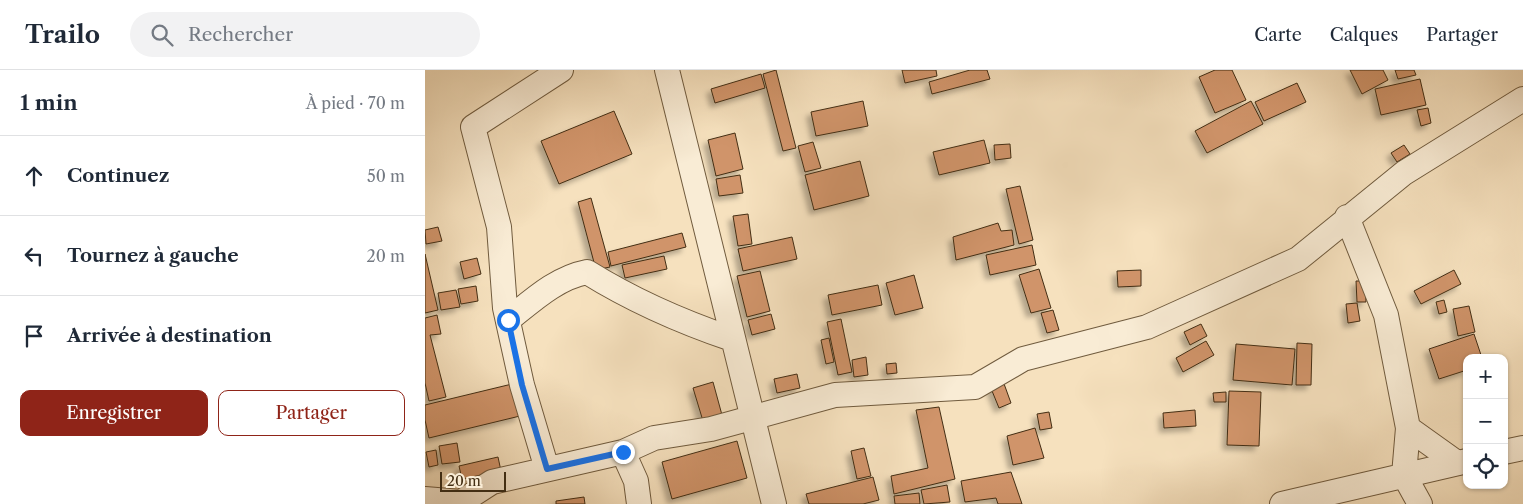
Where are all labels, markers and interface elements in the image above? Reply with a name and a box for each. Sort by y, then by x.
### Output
search box [130,12,480,57]
text: Trailo [25,20,100,49]
icon: search [148,21,176,49]
text: Rechercher [188,23,293,46]
text: Carte [1254,24,1302,46]
text: Calques [1330,24,1398,46]
text: Partager [1426,24,1498,46]
text: 1 min [20,90,78,115]
text: À pied · 70 m [306,93,405,113]
icon: ahead [20,162,48,190]
text: Continuez [67,164,169,187]
text: 50 m [367,166,405,186]
icon: left [20,242,48,270]
text: Tournez à gauche [67,244,239,267]
text: 20 m [366,246,405,266]
route start [497,309,520,332]
icon: arrive [20,322,48,350]
text: Arrivée à destination [67,324,272,347]
map controls [1463,354,1508,489]
button: + [1463,354,1508,399]
button: Enregistrer [20,390,208,436]
button: Partager [218,390,405,436]
button: − [1463,399,1508,444]
route end [612,441,635,464]
button: locate [1463,444,1508,489]
scale bar [440,469,506,492]
text: 20 m [447,472,481,490]

